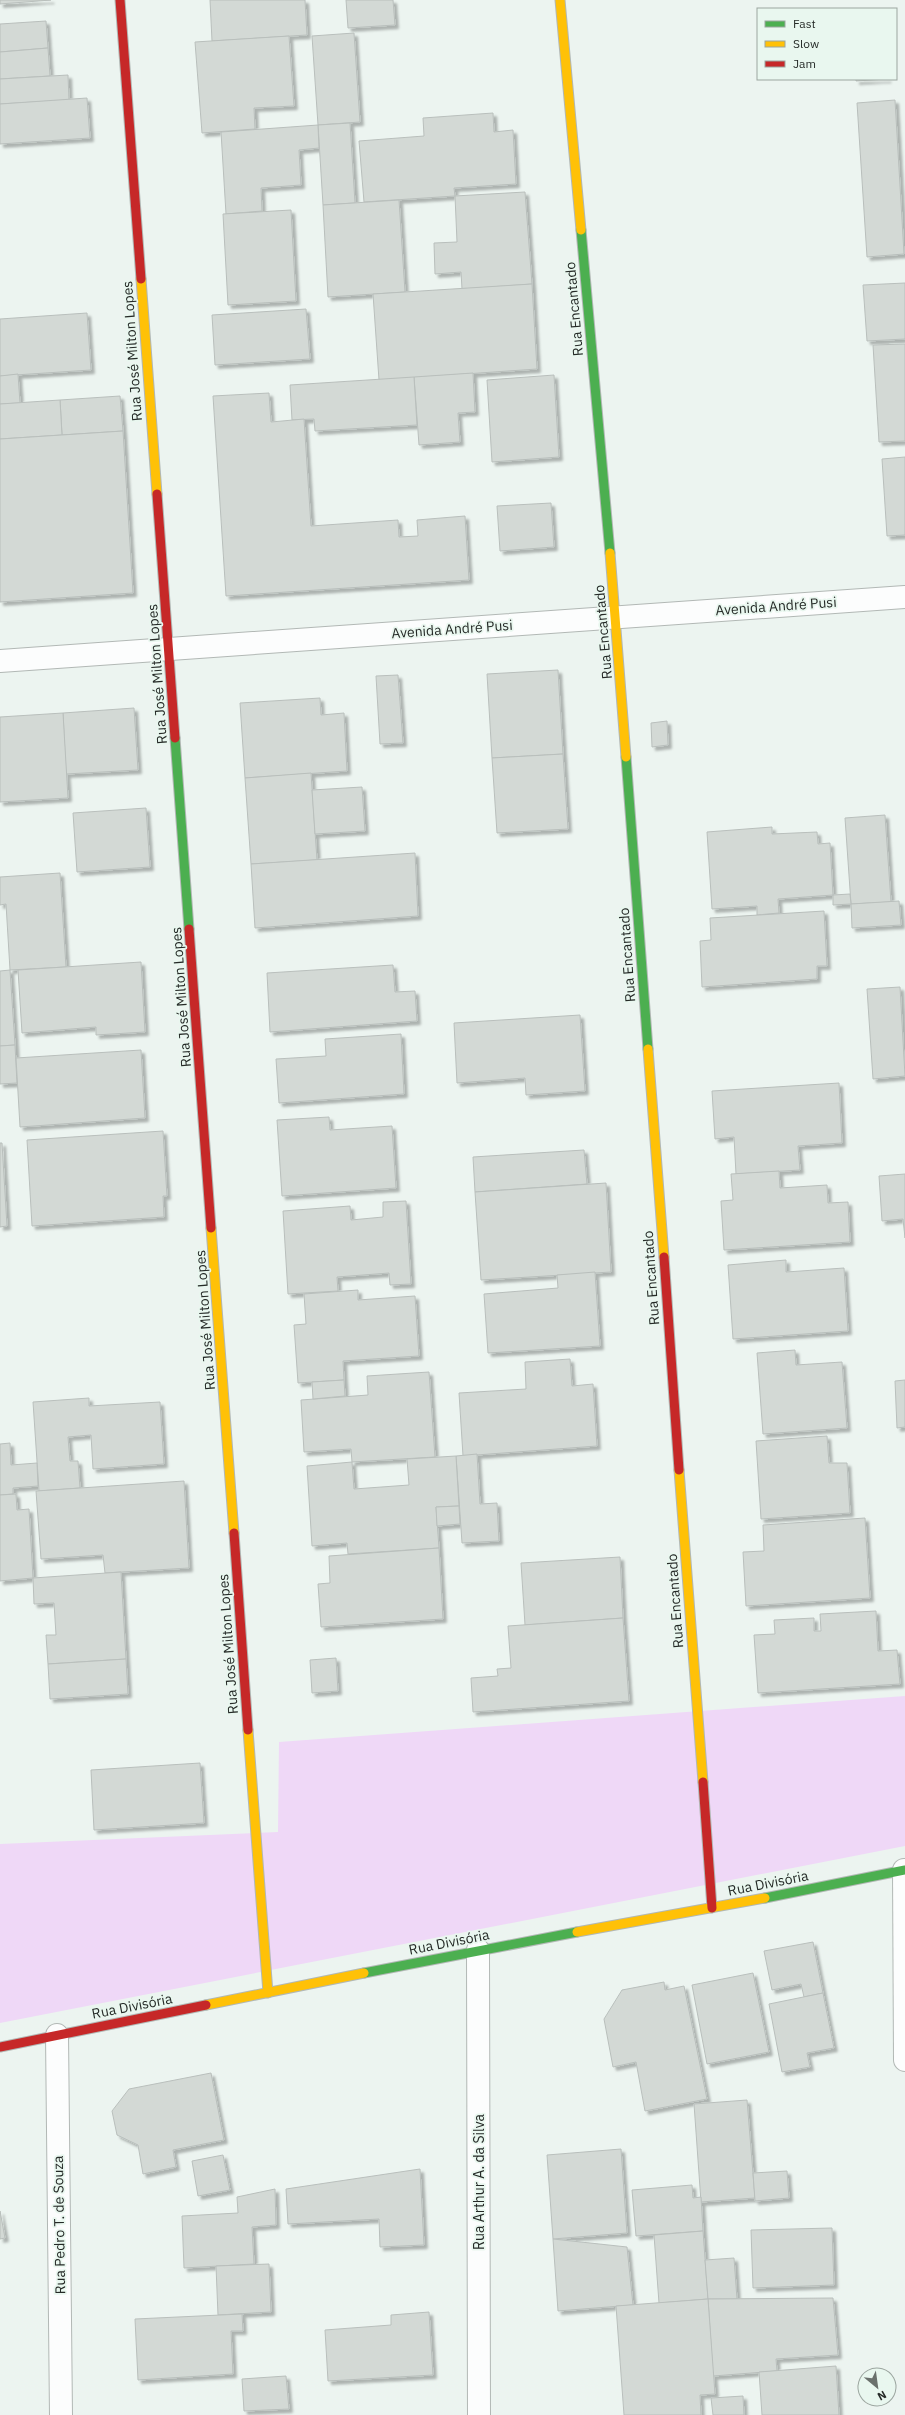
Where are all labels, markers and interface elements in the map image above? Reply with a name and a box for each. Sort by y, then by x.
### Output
legend [757,8,897,80]
text: Fast [793,16,816,31]
text: Slow [793,36,819,51]
text: Jam [793,56,816,71]
street label: Rua Encantado [561,261,587,357]
street label: Rua José Milton Lopes [118,280,146,422]
street label: Rua Encantado [590,584,616,680]
street label: Avenida André Pusi [715,593,837,619]
street label: Rua José Milton Lopes [143,603,171,745]
street label: Avenida André Pusi [391,616,513,642]
street label: Rua Encantado [615,907,639,1003]
street label: Rua José Milton Lopes [167,926,195,1068]
street label: Rua Encantado [639,1230,663,1326]
street label: Rua José Milton Lopes [191,1249,219,1391]
street label: Rua Encantado [663,1553,687,1649]
street label: Rua José Milton Lopes [214,1573,242,1715]
street label: Rua Divisória [726,1866,810,1900]
street label: Rua Divisória [407,1925,491,1959]
street label: Rua Divisória [90,1989,174,2023]
street label: Rua Arthur A. da Silva [470,2114,488,2250]
street label: Rua Pedro T. de Souza [49,2155,69,2295]
north arrow [857,2367,897,2407]
text: N [875,2388,889,2404]

